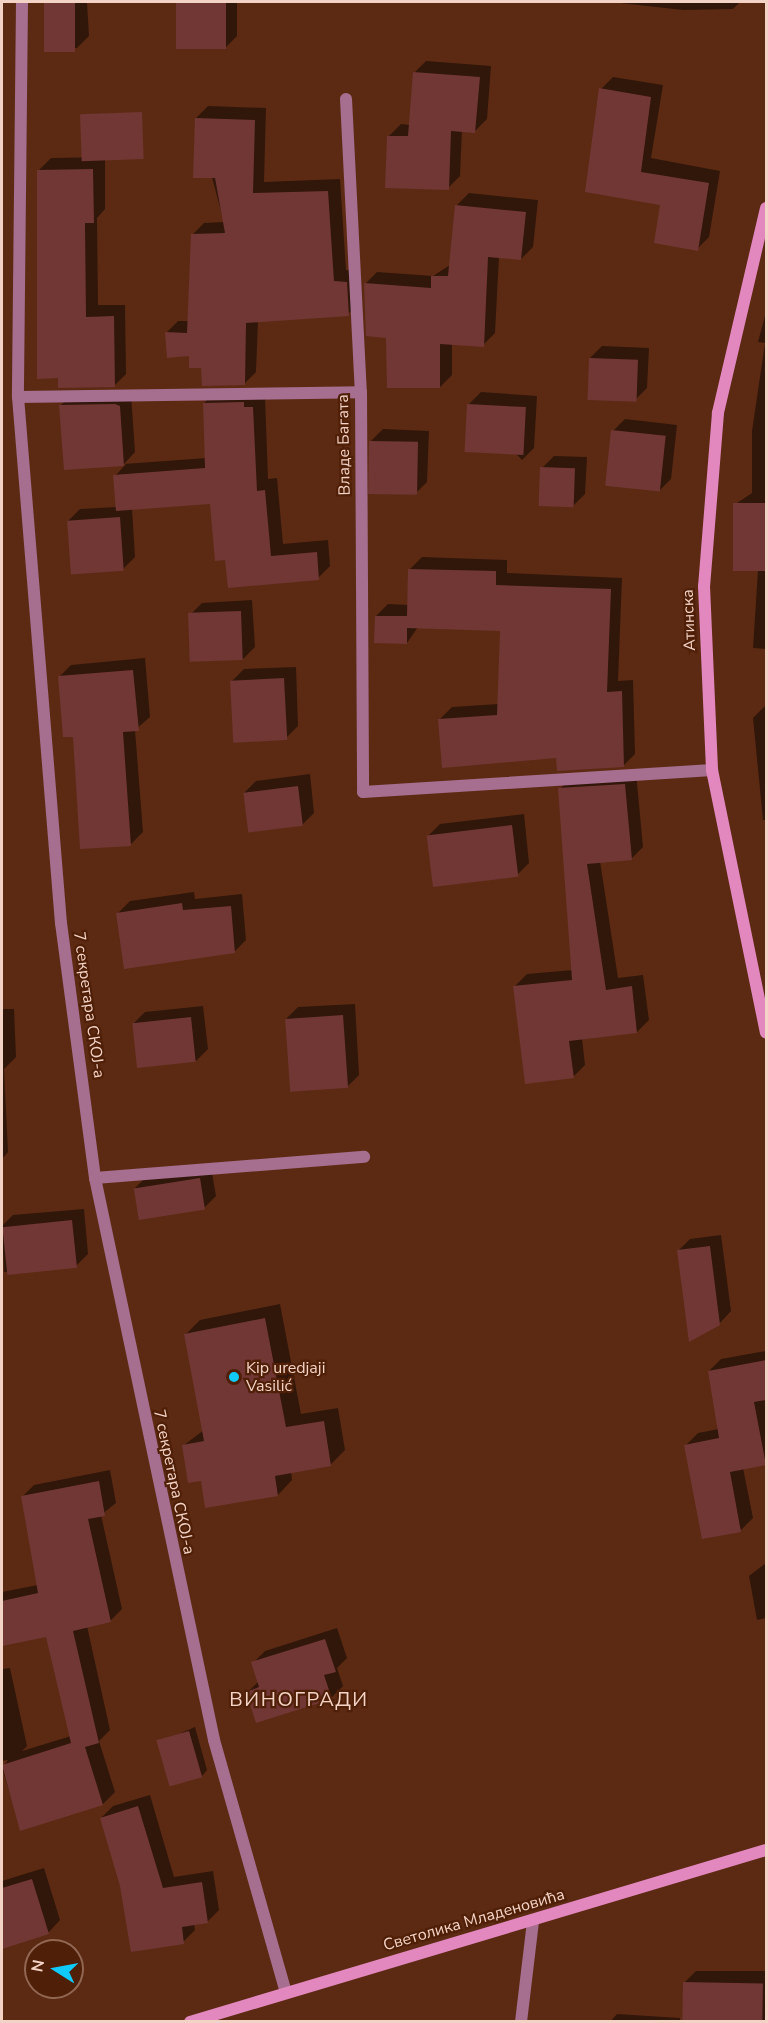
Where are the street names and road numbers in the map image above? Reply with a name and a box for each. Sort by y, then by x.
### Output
street label: Владе Багата [334,394,354,496]
street label: Атинска [678,589,700,651]
street label: 7 секретара СКОЈ-а [69,930,109,1080]
street label: 7 секретара СКОЈ-а [149,1408,199,1556]
street label: Светолика Младеновића [381,1885,567,1955]

